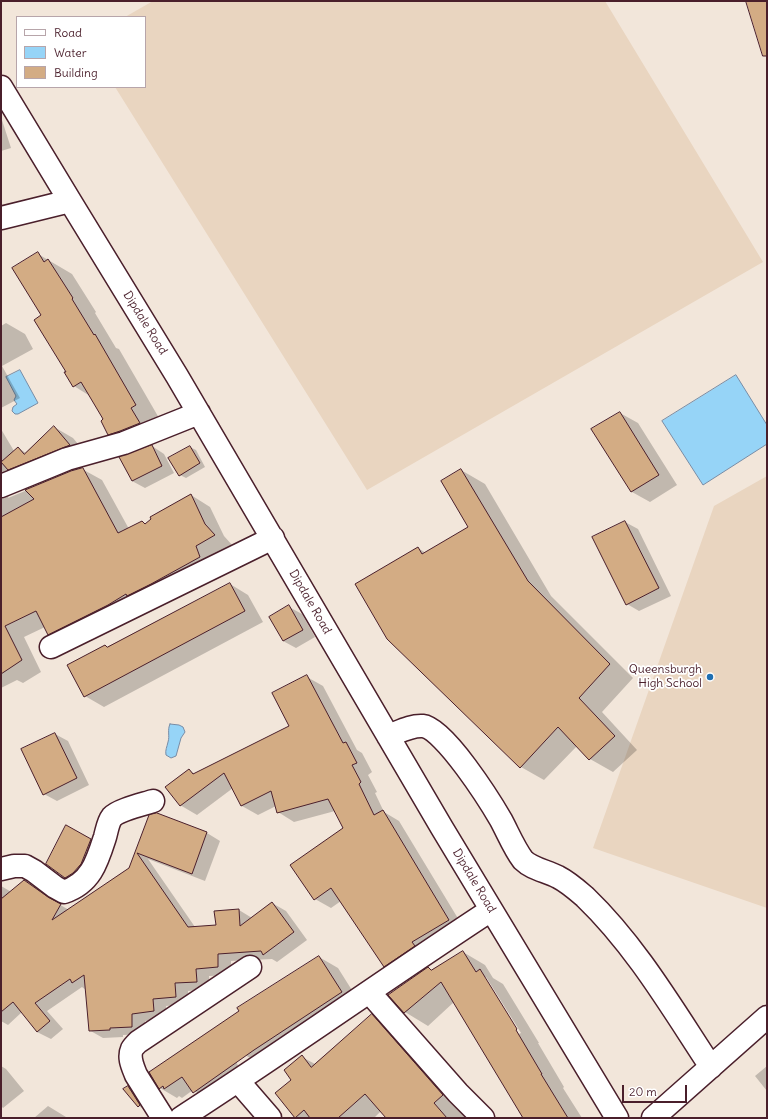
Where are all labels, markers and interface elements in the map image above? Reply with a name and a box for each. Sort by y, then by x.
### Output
legend [16,16,146,88]
text: Road [54,25,82,40]
text: Water [54,45,87,60]
text: Building [54,65,98,80]
street label: Dipdale Road [120,289,170,357]
street label: Dipdale Road [286,567,334,637]
place label: Queensburgh High School [629,663,702,691]
marker: Queensburgh High School [705,672,715,682]
street label: Dipdale Road [449,846,499,916]
scale bar [624,1077,689,1103]
text: 20 m [629,1084,657,1099]

